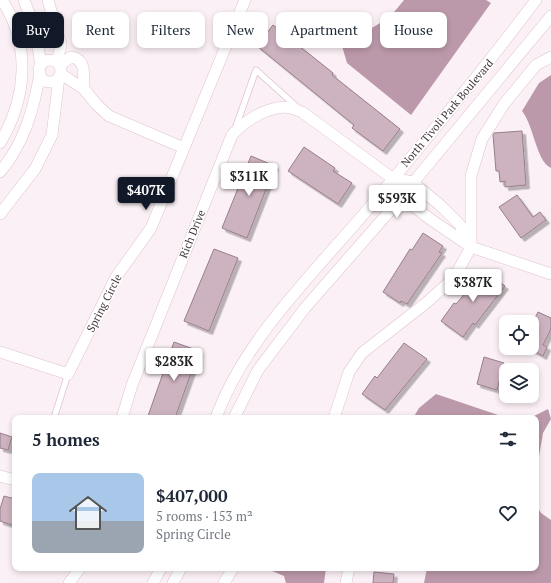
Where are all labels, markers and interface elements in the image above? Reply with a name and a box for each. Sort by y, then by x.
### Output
chip: Buy [12,12,64,48]
chip: Rent [72,12,129,48]
chip: Filters [137,12,205,48]
chip: New [213,12,268,48]
chip: Apartment [276,12,372,48]
chip: House [380,12,447,48]
street label: North Tivoli Park Boulevard [398,56,496,170]
pin: $311K [221,163,277,197]
text: $311K [230,167,268,185]
pin: $407K [118,177,174,211]
text: $407K [127,181,165,199]
pin: $593K [369,185,425,219]
text: $593K [378,189,416,207]
street label: Rich Drive [176,207,208,260]
pin: $387K [445,269,501,303]
street label: Spring Circle [83,271,125,334]
text: $387K [454,273,492,291]
map controls [499,315,539,403]
button: locate [499,315,539,355]
pin: $283K [146,348,202,382]
text: $283K [155,352,193,370]
button: layers [499,363,539,403]
text: 5 homes [32,428,100,451]
icon: filters [497,428,519,450]
text: $407,000 [156,484,228,507]
icon: home [64,489,112,537]
icon: heart [497,502,519,524]
text: 5 rooms · 153 m² [156,507,253,525]
text: Spring Circle [156,525,231,543]

